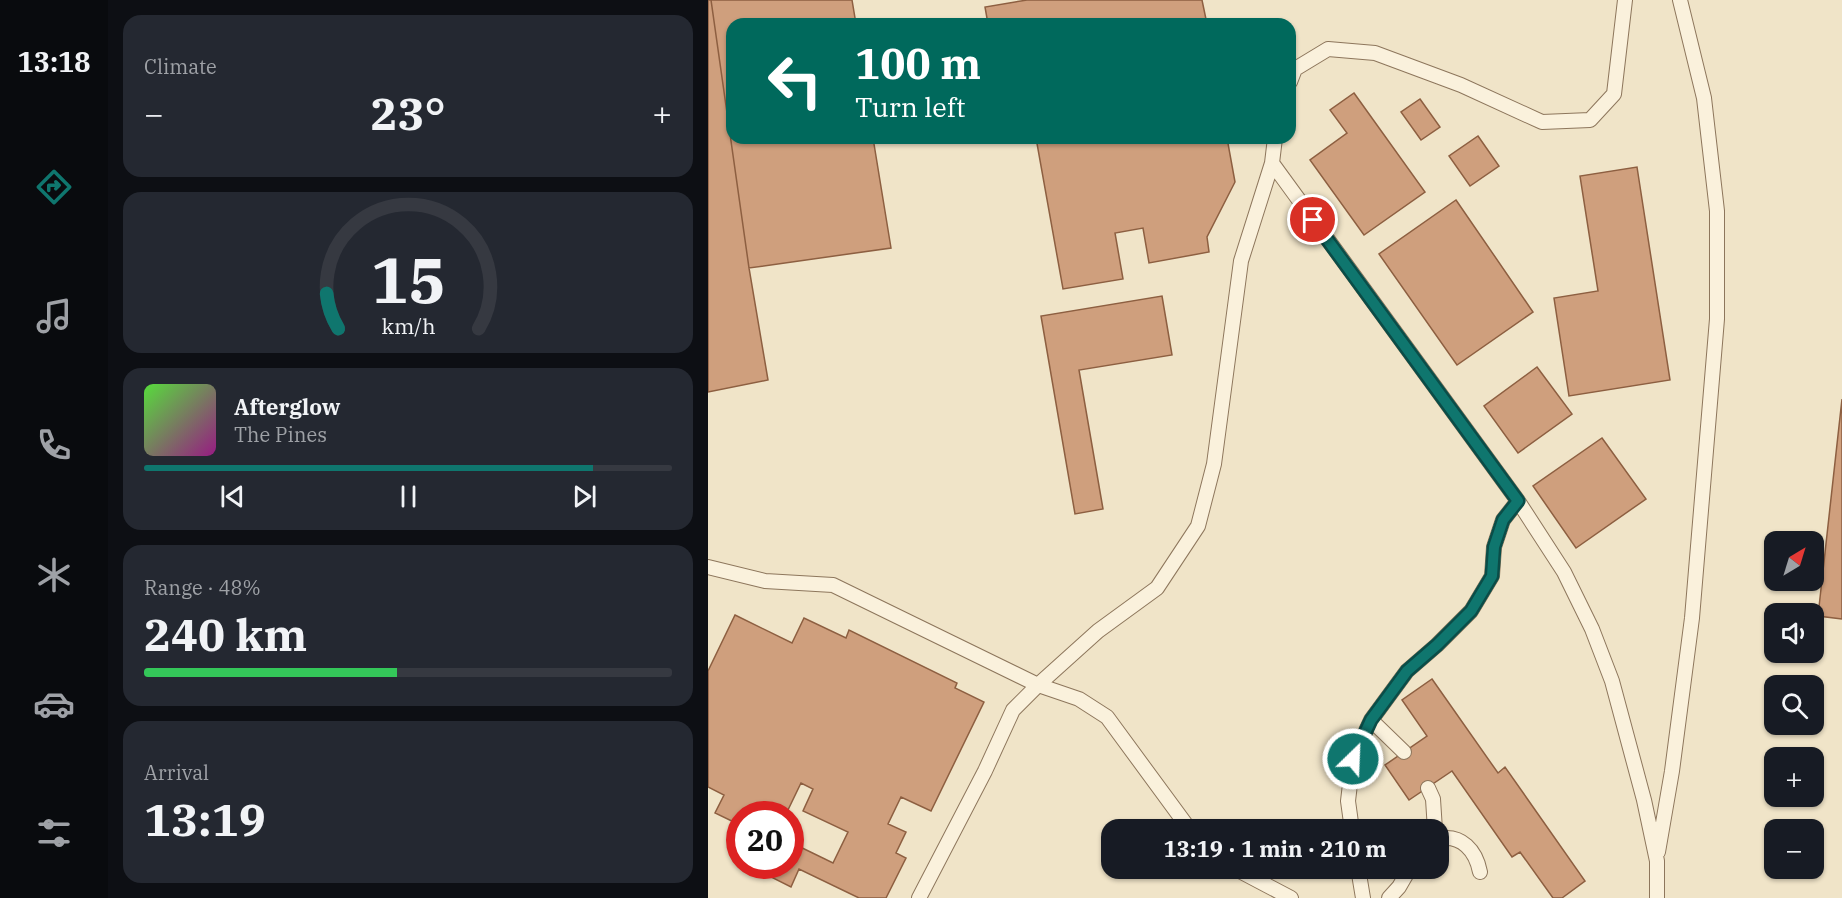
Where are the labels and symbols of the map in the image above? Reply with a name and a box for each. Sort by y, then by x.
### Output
pin [1287,194,1338,245]
north arrow [1764,531,1824,591]
position arrow [1321,727,1385,791]
speed limit sign: 20 [726,801,804,879]

